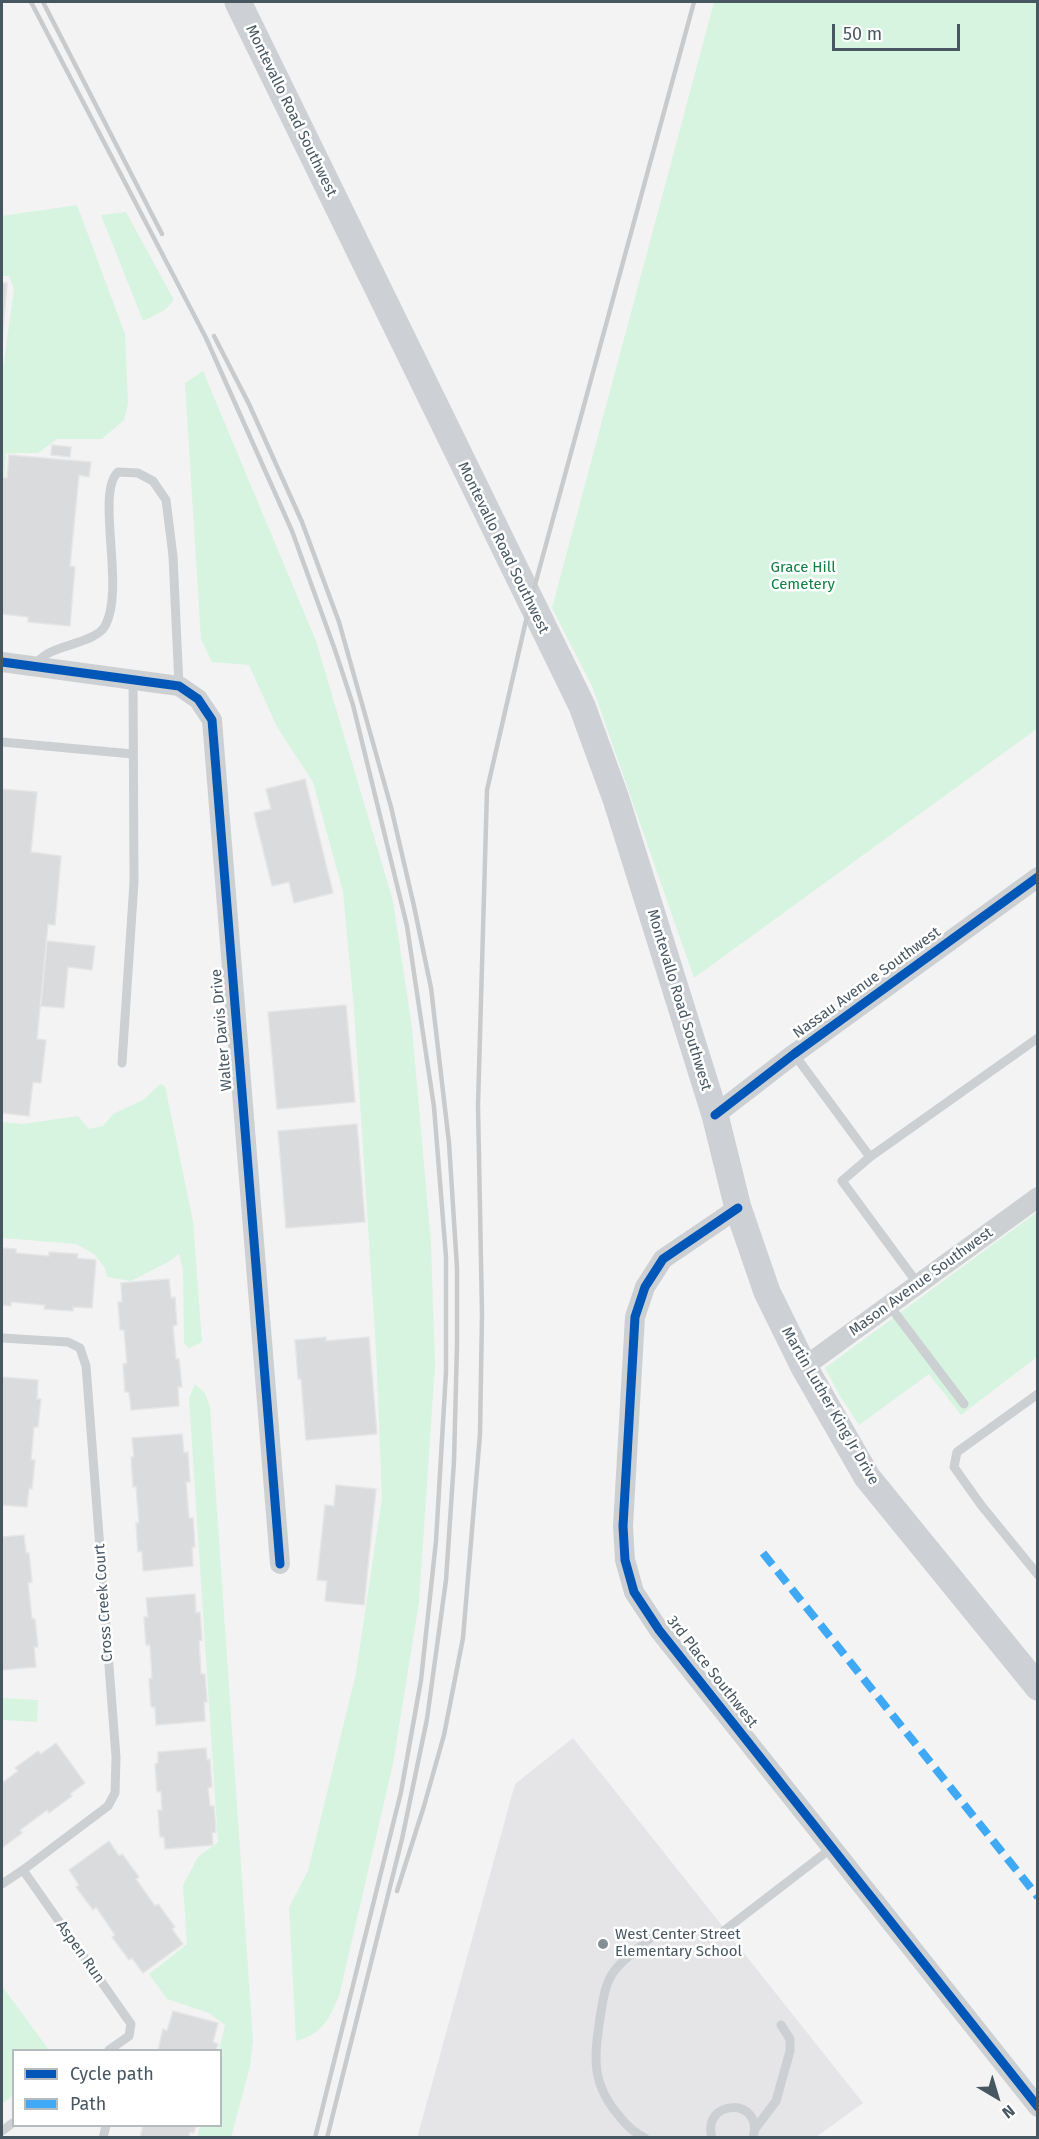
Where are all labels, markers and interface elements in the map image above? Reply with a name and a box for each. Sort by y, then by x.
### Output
scale bar [835,12,962,50]
street label: Montevallo Road Southwest [242,22,340,200]
text: 50 m [843,23,882,45]
street label: Montevallo Road Southwest [454,459,552,637]
park label: Grace Hill Cemetery [770,559,836,594]
street label: Montevallo Road Southwest [643,907,715,1093]
street label: Nassau Avenue Southwest [790,923,944,1043]
street label: Walter Davis Drive [208,968,236,1092]
street label: Mason Avenue Southwest [846,1224,996,1340]
street label: Martin Luther King Jr Drive [777,1324,883,1488]
street label: Cross Creek Court [91,1543,117,1663]
street label: 3rd Place Southwest [663,1612,761,1732]
street label: Aspen Run [52,1917,108,1987]
place label: West Center Street Elementary School [615,1926,742,1961]
marker: West Center Street Elementary School [596,1937,610,1951]
legend [12,2049,222,2127]
text: Cycle path [70,2063,154,2085]
north arrow [967,2067,1027,2127]
text: Path [70,2093,106,2115]
text: N [998,2101,1018,2122]

